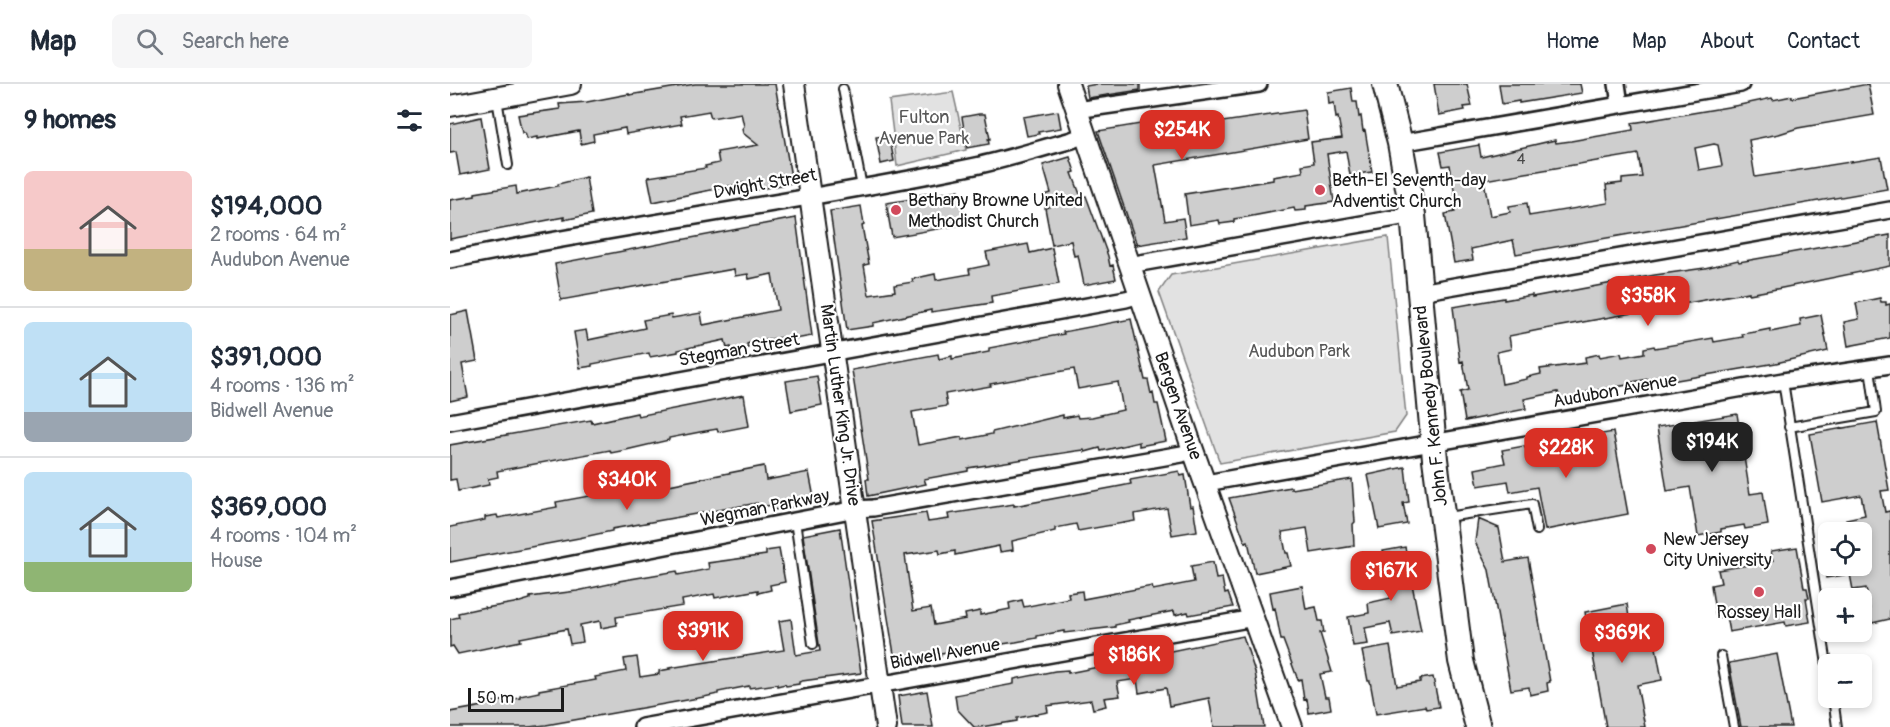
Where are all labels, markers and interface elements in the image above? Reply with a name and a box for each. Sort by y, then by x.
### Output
search box [112,14,532,68]
text: Map [30,24,76,59]
icon: search [133,25,166,58]
text: Search here [181,27,289,55]
text: Home [1546,28,1599,55]
text: Map [1632,28,1667,55]
text: About [1700,28,1754,55]
text: Contact [1787,28,1860,55]
text: 9 homes [24,104,116,136]
icon: filters [393,104,426,137]
park label: Fulton Avenue Park [879,106,970,150]
pin: $254K [1140,110,1224,161]
text: $254K [1154,117,1210,142]
house number: 4 [1517,150,1526,169]
street label: Dwight Street [712,163,819,204]
place label: Beth-El Seventh-day Adventist Church [1332,169,1487,213]
marker: Beth-El Seventh-day Adventist Church [1313,183,1327,197]
place label: Bethany Browne United Methodist Church [908,189,1083,233]
text: $194,000 [210,190,323,222]
icon: home [72,195,144,267]
marker: Bethany Browne United Methodist Church [889,203,903,217]
text: 2 rooms · 64 m² [210,222,347,247]
text: Audubon Avenue [210,247,350,272]
pin: $358K [1606,276,1690,327]
text: $358K [1621,283,1675,308]
street label: Martin Luther King Jr. Drive [814,303,866,507]
street label: John F. Kennedy Boulevard [1409,304,1453,508]
street label: Stegman Street [677,328,802,372]
park label: Audubon Park [1248,340,1350,363]
text: $391,000 [210,341,322,373]
icon: home [72,346,144,418]
street label: Bergen Avenue [1149,349,1207,463]
street label: Audubon Avenue [1551,369,1679,413]
text: 4 rooms · 136 m² [210,373,355,398]
text: Bidwell Avenue [210,398,333,423]
pin: $194K [1670,422,1754,473]
pin: $228K [1524,428,1608,479]
text: $194K [1686,429,1738,454]
text: $228K [1538,435,1594,460]
pin: $340K [585,460,669,511]
text: $340K [597,467,657,492]
street label: Wegman Parkway [699,484,832,532]
text: $369,000 [210,491,327,523]
icon: home [72,496,144,568]
map controls [1818,522,1872,708]
button: locate [1818,522,1872,576]
text: 4 rooms · 104 m² [210,523,357,548]
place label: New Jersey City University [1663,528,1772,572]
marker: New Jersey City University [1644,542,1658,556]
text: House [210,548,262,573]
pin: $167K [1349,551,1433,602]
text: $167K [1365,558,1417,583]
marker: Rossey Hall [1752,585,1766,599]
button: + [1818,588,1872,642]
place label: Rossey Hall [1717,601,1801,624]
pin: $391K [661,611,745,662]
pin: $369K [1580,613,1664,664]
text: $391K [677,618,729,643]
text: $369K [1594,620,1650,645]
street label: Bidwell Avenue [888,633,1002,675]
pin: $186K [1092,635,1176,686]
text: $186K [1108,642,1160,667]
button: − [1818,654,1872,708]
scale bar [468,685,564,712]
text: 50 m [477,688,514,708]

